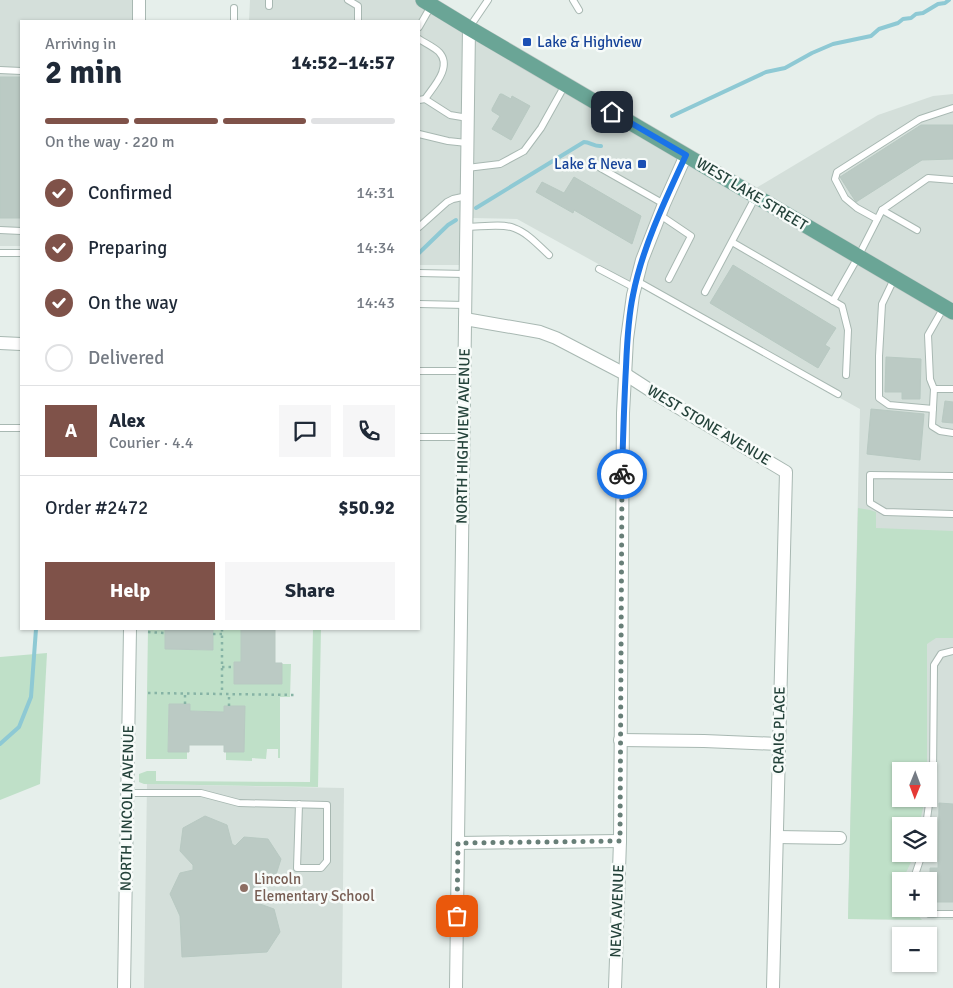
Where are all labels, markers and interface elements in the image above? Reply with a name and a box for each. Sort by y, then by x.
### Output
place label: Lake & Highview [537,33,642,51]
text: Arriving in [45,34,116,54]
marker: Lake & Highview [521,36,533,48]
text: 14:52–14:57 [291,51,395,75]
text: 2 min [45,53,122,92]
pin [591,91,633,133]
icon: home [598,98,626,126]
text: On the way · 220 m [45,132,175,152]
street label: WEST LAKE STREET [693,154,811,235]
place label: Lake & Neva [554,155,632,173]
marker: Lake & Neva [636,158,648,170]
icon: check [45,179,73,207]
text: Confirmed [88,181,172,205]
text: 14:31 [356,183,395,203]
icon: check [45,234,73,262]
text: Preparing [88,236,167,260]
text: 14:34 [356,238,395,258]
icon: check [45,289,73,317]
text: On the way [88,291,178,315]
text: 14:43 [356,293,395,313]
text: Delivered [88,346,164,370]
street label: NORTH HIGHVIEW AVENUE [452,348,474,524]
street label: WEST STONE AVENUE [644,381,774,469]
button: chat [279,405,331,457]
button: phone [343,405,395,457]
text: Alex [109,409,145,433]
text: A [65,419,77,443]
text: Courier · 4.4 [109,433,193,453]
courier [597,449,647,499]
icon: bike [608,460,636,488]
text: Order #2472 [45,496,148,520]
text: $50.92 [338,496,395,520]
button: Help [45,562,215,620]
button: Share [225,562,395,620]
street label: CRAIG PLACE [769,686,789,774]
street label: NORTH LINCOLN AVENUE [117,725,137,891]
north arrow [892,762,938,808]
map controls [892,762,937,972]
button: layers [892,817,937,862]
street label: NEVA AVENUE [606,864,628,958]
place label: Lincoln Elementary School [254,870,375,905]
button: + [892,872,937,917]
marker: Lincoln Elementary School [238,882,250,894]
pin [436,895,478,937]
icon: bag [443,902,471,930]
button: − [892,927,937,972]

